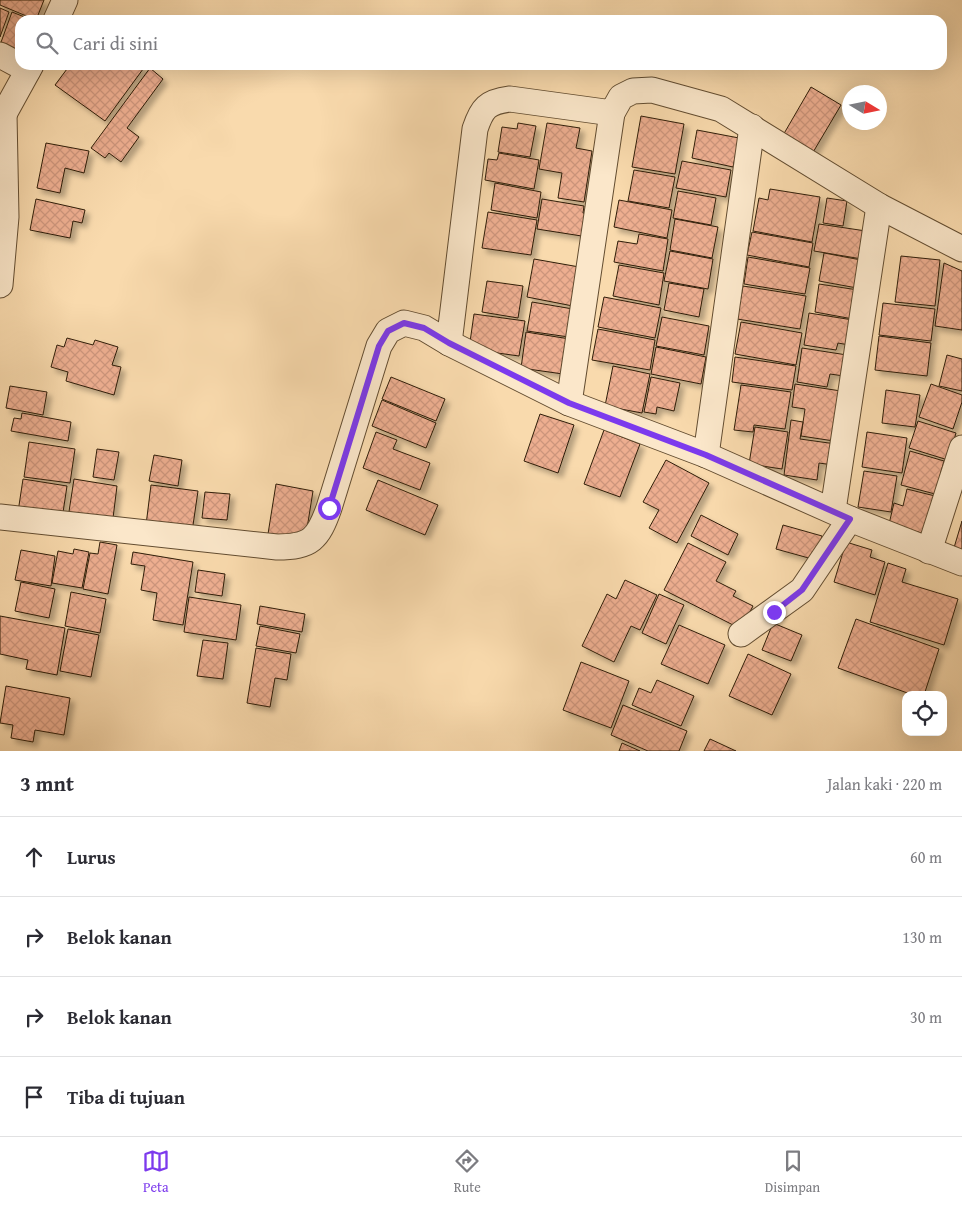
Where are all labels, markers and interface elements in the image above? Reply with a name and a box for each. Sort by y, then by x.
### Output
search box [15,15,947,70]
icon: search [33,29,61,57]
text: Cari di sini [73,29,158,57]
north arrow [842,85,887,130]
route start [318,497,341,520]
route end [763,601,786,624]
map controls [902,691,947,736]
button: locate [902,691,947,736]
text: 3 mnt [20,768,74,799]
text: Jalan kaki · 220 m [827,772,942,796]
icon: ahead [20,843,48,871]
text: Lurus [67,843,116,871]
text: 60 m [910,845,942,869]
icon: right [20,923,48,951]
text: Belok kanan [67,923,172,951]
text: 130 m [902,925,942,949]
icon: right [20,1003,48,1031]
text: Belok kanan [67,1003,172,1031]
text: 30 m [910,1005,942,1029]
icon: arrive [20,1083,48,1111]
text: Tiba di tujuan [67,1083,185,1111]
tab: Peta [142,1147,170,1197]
tab: Rute [453,1147,481,1197]
tab: Disimpan [765,1147,820,1197]

